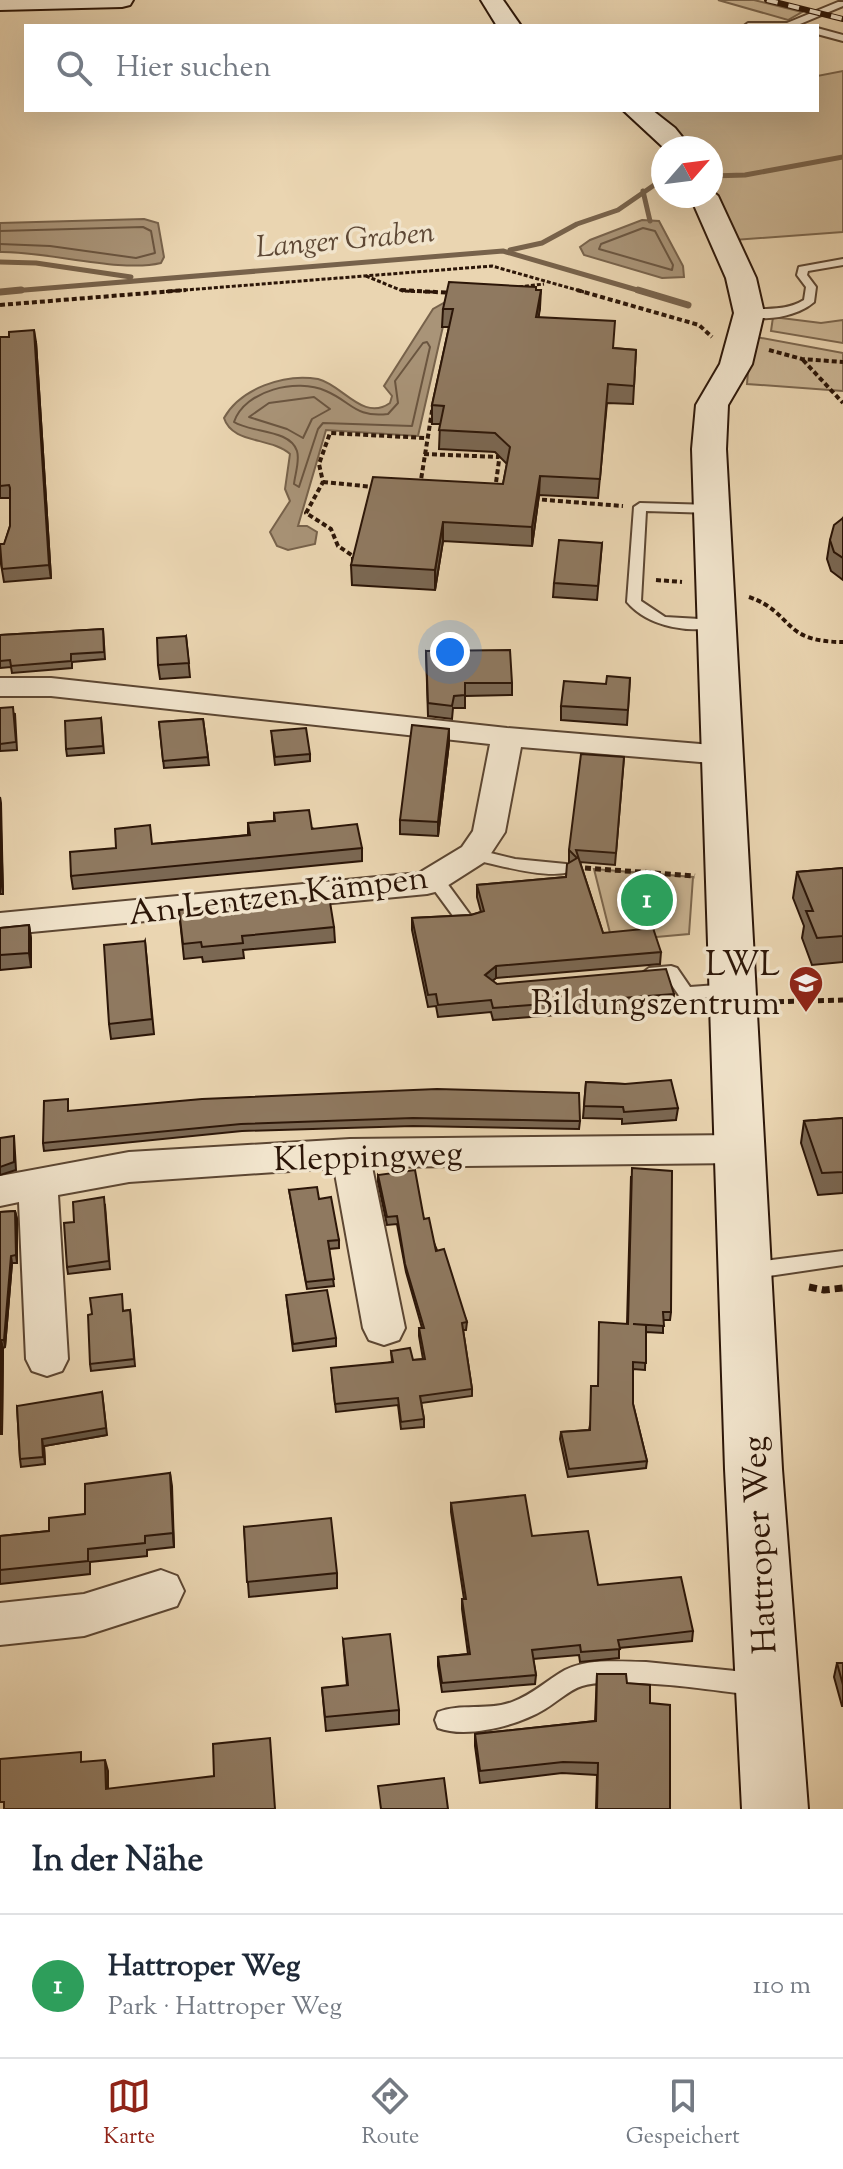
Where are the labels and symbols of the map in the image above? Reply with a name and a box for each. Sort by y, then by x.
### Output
north arrow [651,136,723,208]
water label: Langer Graben [254,212,437,271]
your location [430,632,470,672]
street label: An Lentzen Kämpen [126,855,431,940]
pin: 1 [621,870,673,930]
place label: LWL Bildungszentrum [531,942,780,1030]
school or university icon: LWL Bildungszentrum [787,964,825,1014]
street label: Kleppingweg [273,1131,464,1186]
street label: Hattroper Weg [731,1435,792,1655]

